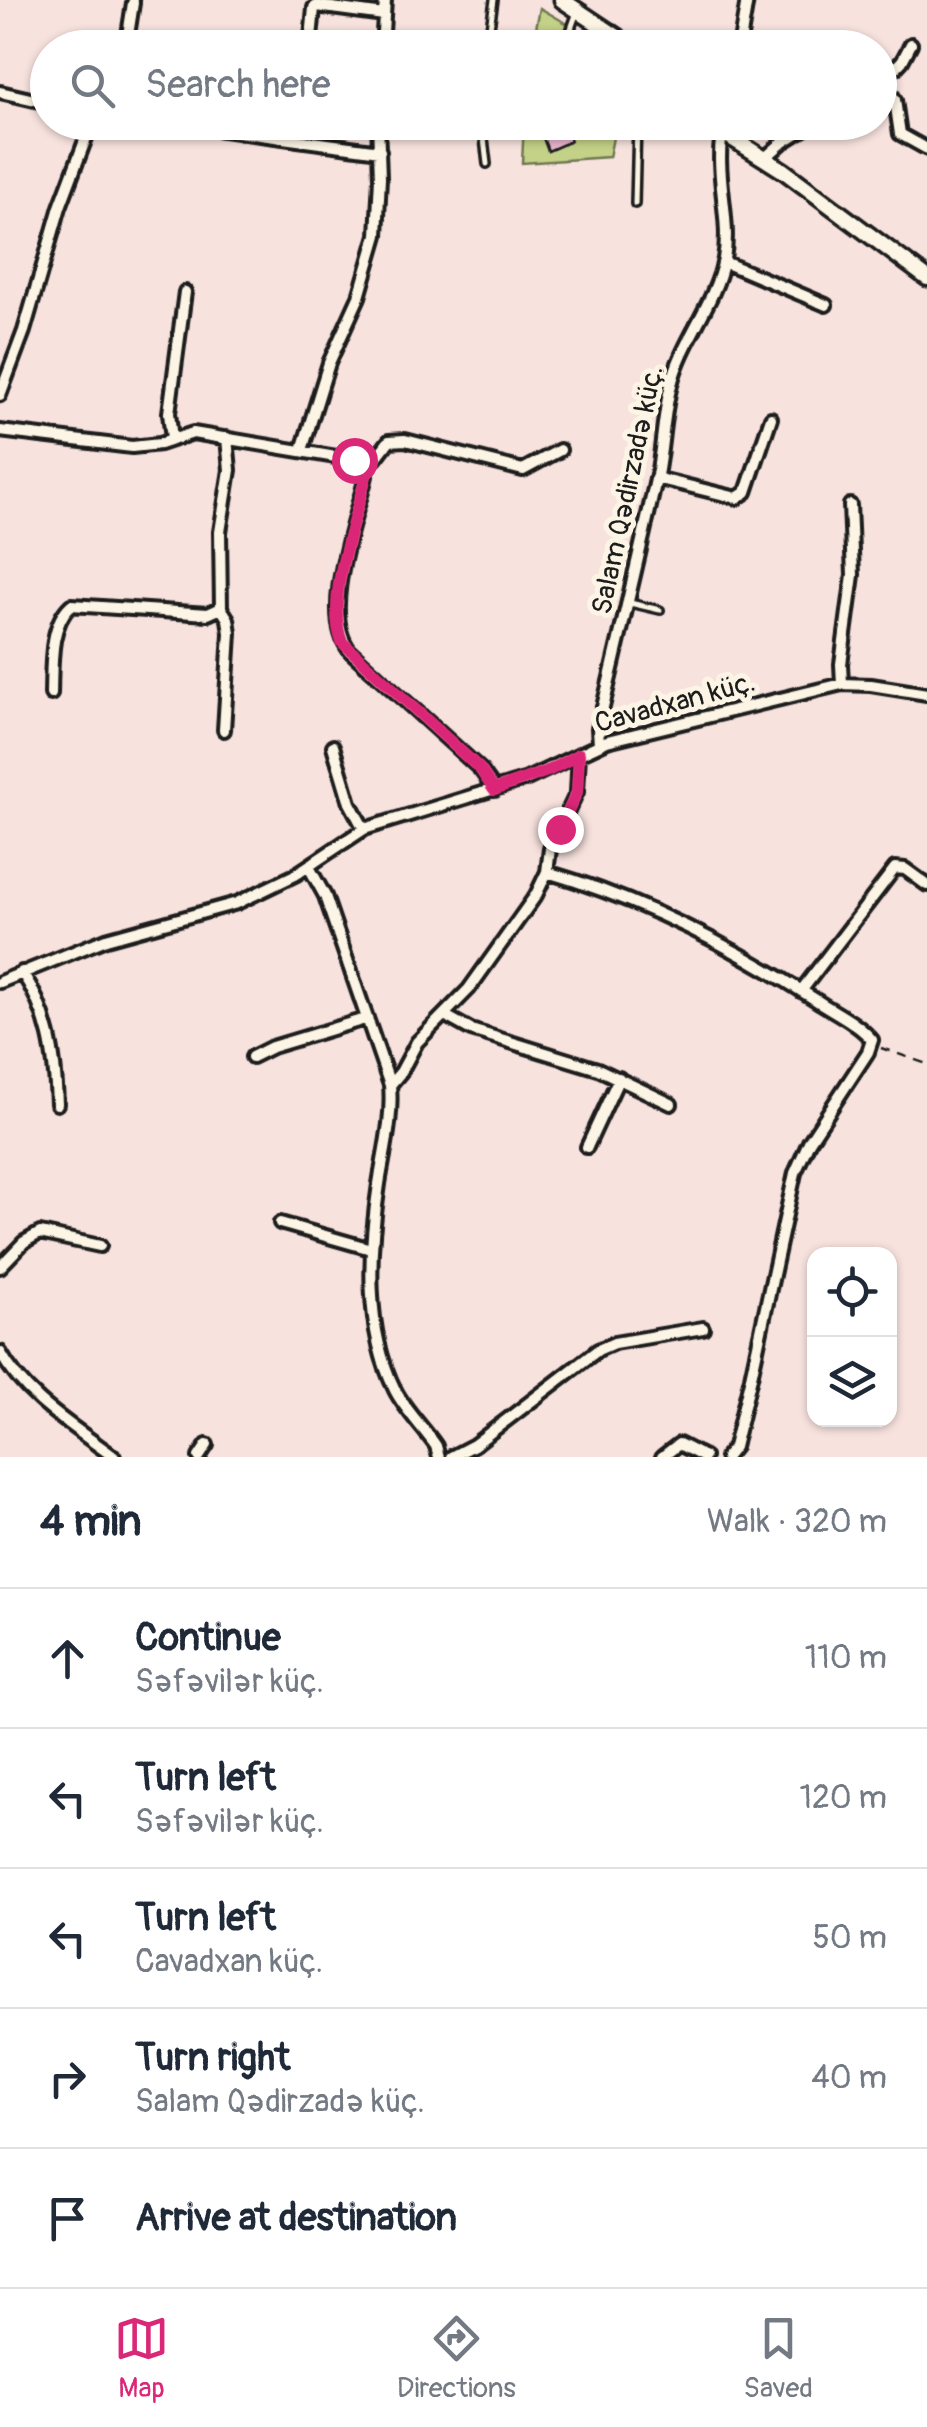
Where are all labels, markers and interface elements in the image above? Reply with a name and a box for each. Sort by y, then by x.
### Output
search box [30,30,897,140]
icon: search [65,58,120,113]
text: Search here [145,61,331,109]
street label: Salam Qədirzadə küç. [585,362,671,618]
route start [332,438,378,484]
street label: Cavadxan küç. [591,665,759,741]
route end [538,807,584,853]
map controls [807,1247,897,1427]
button: locate [807,1247,897,1337]
button: layers [807,1337,897,1427]
text: 4 min [40,1496,142,1548]
text: Walk · 320 m [707,1502,887,1542]
text: Continue [135,1614,281,1662]
icon: ahead [40,1631,95,1686]
text: 110 m [805,1638,887,1678]
text: Səfəvilər küç. [135,1662,324,1702]
text: Turn left [135,1754,276,1802]
icon: left [40,1771,95,1826]
text: 120 m [799,1778,887,1818]
text: Səfəvilər küç. [135,1802,324,1842]
text: Turn left [135,1894,276,1942]
icon: left [40,1911,95,1966]
text: 50 m [812,1918,887,1958]
text: Cavadxan küç. [135,1942,323,1982]
text: Turn right [135,2034,290,2082]
icon: right [40,2051,95,2106]
text: 40 m [811,2058,887,2098]
text: Salam Qədirzadə küç. [135,2082,425,2122]
icon: arrive [40,2191,95,2246]
text: Arrive at destination [135,2194,457,2242]
tab: Map [114,2311,169,2406]
tab: Directions [397,2311,516,2406]
tab: Saved [744,2311,813,2406]

